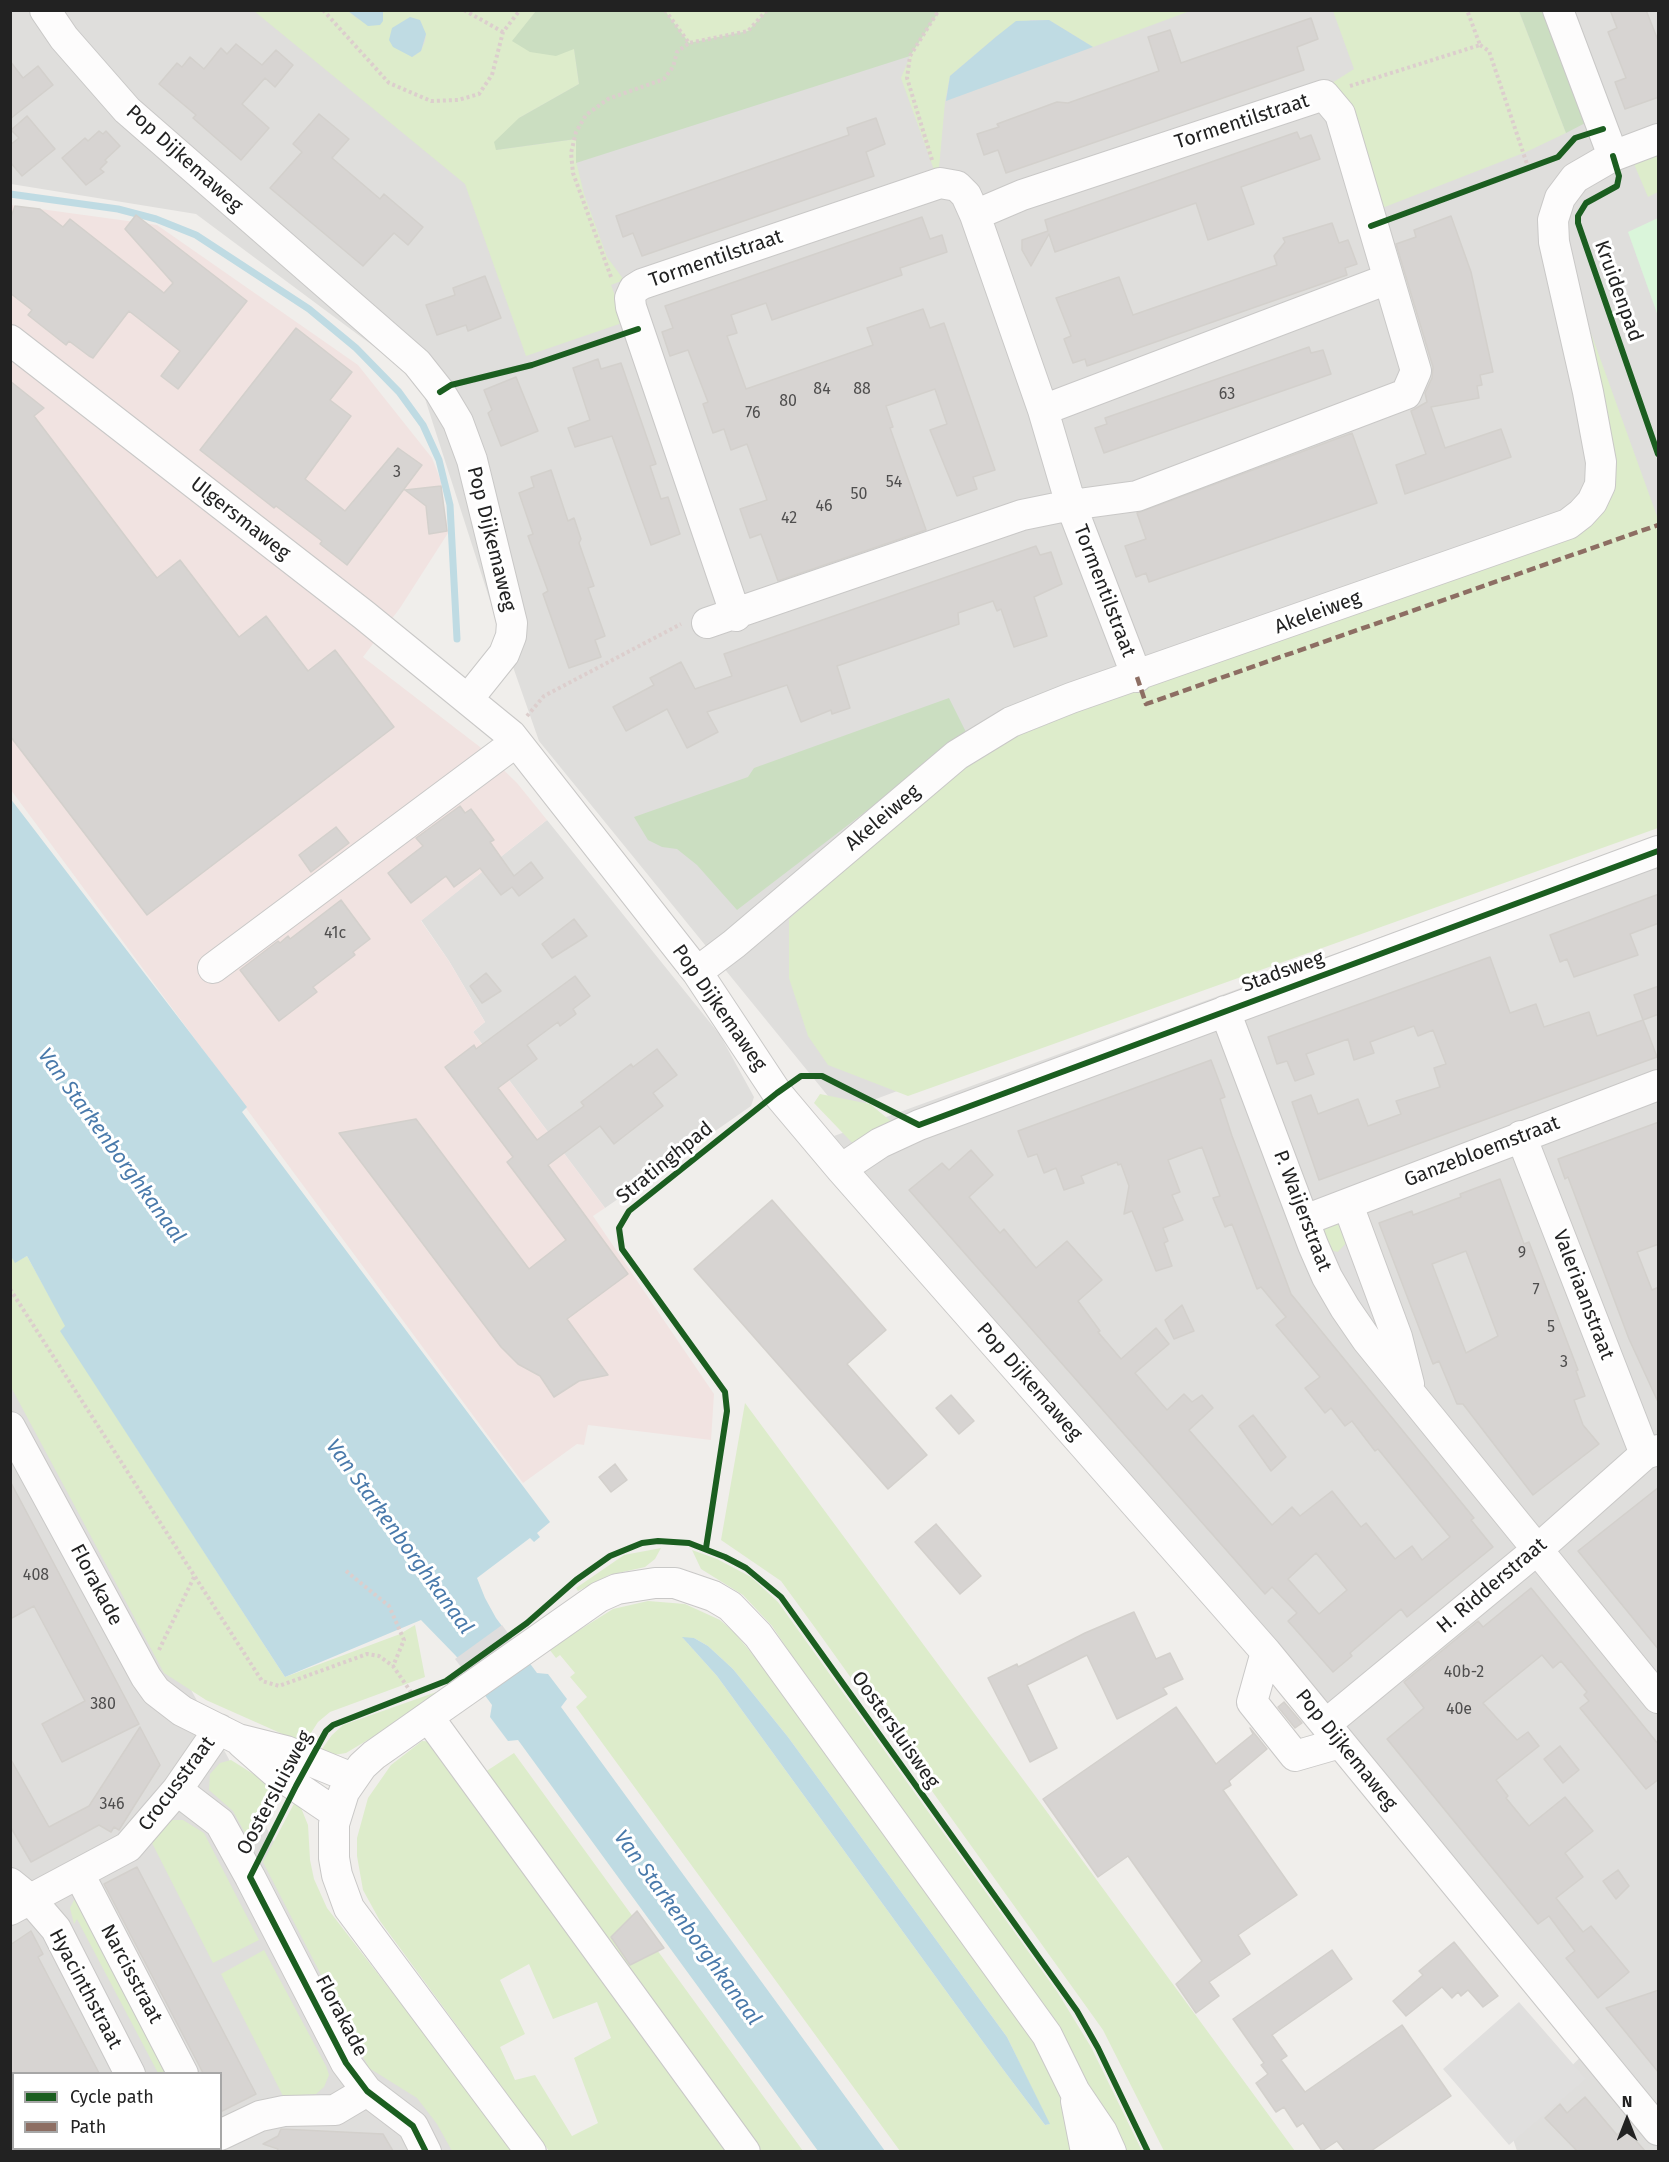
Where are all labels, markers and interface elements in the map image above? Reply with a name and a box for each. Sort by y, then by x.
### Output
street label: Tormentilstraat [1172,89,1312,155]
street label: Pop Dijkemaweg [121,100,247,218]
street label: Tormentilstraat [646,225,786,293]
street label: Kruidenpad [1589,237,1647,345]
house number: 84 [813,380,831,400]
house number: 88 [853,380,871,400]
house number: 63 [1219,385,1235,405]
house number: 80 [779,392,797,412]
house number: 76 [745,404,761,424]
house number: 3 [393,463,401,483]
street label: Pop Dijkemaweg [461,464,521,614]
street label: Ulgersmaweg [185,472,295,566]
house number: 54 [886,473,902,493]
house number: 50 [851,485,867,505]
house number: 46 [815,497,833,517]
house number: 42 [781,509,797,529]
street label: Tormentilstraat [1068,522,1140,660]
street label: Akeleiweg [1271,586,1365,640]
street label: Akeleiweg [841,780,925,856]
house number: 41c [324,924,346,944]
street label: Pop Dijkemaweg [667,940,771,1076]
street label: Stadsweg [1239,946,1327,998]
water label: Van Starkenborghkanaal [32,1044,190,1248]
street label: Ganzebloemstraat [1401,1111,1563,1193]
street label: Stratinghpad [612,1117,718,1209]
street label: P. Waijerstraat [1268,1147,1336,1275]
street label: Valeriaanstraat [1547,1227,1619,1363]
house number: 9 [1518,1244,1526,1264]
house number: 7 [1532,1281,1540,1301]
street label: Pop Dijkemaweg [971,1318,1087,1446]
house number: 5 [1547,1318,1555,1338]
house number: 3 [1560,1353,1568,1373]
water label: Van Starkenborghkanaal [320,1435,478,1639]
street label: H. Ridderstraat [1432,1533,1552,1639]
street label: Florakade [65,1540,127,1630]
house number: 408 [23,1566,49,1586]
house number: 40b-2 [1444,1663,1484,1683]
street label: Oostersluisweg [846,1667,944,1793]
street label: Pop Dijkemaweg [1290,1685,1402,1815]
house number: 380 [90,1695,116,1715]
house number: 40e [1446,1700,1472,1720]
street label: Oostersluisweg [232,1727,318,1859]
street label: Crocusstraat [134,1732,220,1836]
house number: 346 [100,1795,124,1815]
water label: Van Starkenborghkanaal [608,1826,766,2030]
street label: Narcisstraat [95,1920,167,2028]
street label: Hyacinthstraat [43,1925,127,2053]
street label: Florakade [310,1971,372,2061]
legend [12,2072,222,2150]
text: Cycle path [70,2086,154,2108]
north arrow [1597,2090,1657,2150]
text: N [1622,2092,1632,2111]
text: Path [70,2116,106,2138]

